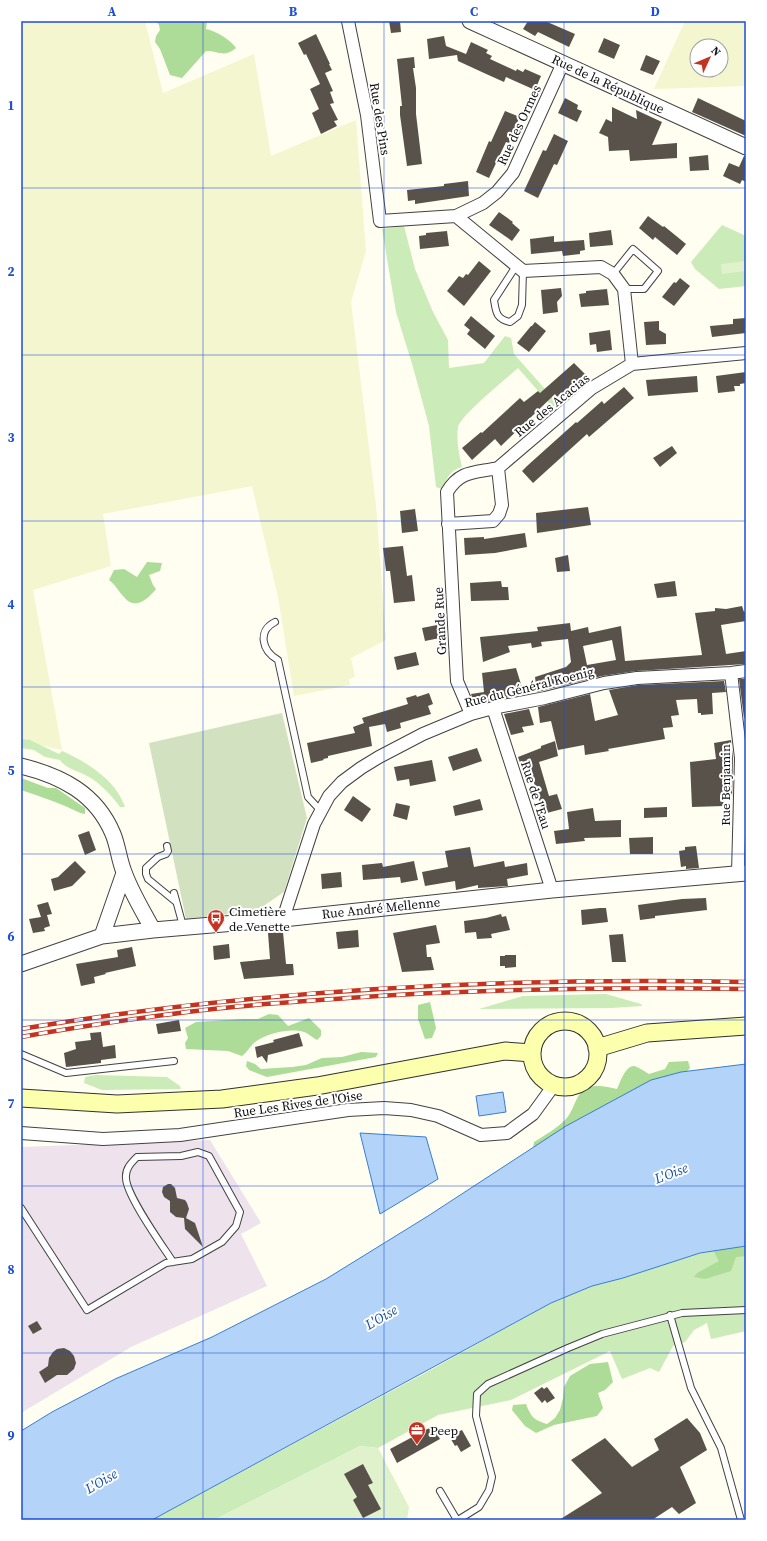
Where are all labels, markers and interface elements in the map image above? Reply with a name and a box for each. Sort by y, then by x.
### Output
text: A [108,3,117,20]
text: B [289,3,298,20]
text: C [470,3,478,20]
text: D [650,3,660,20]
north arrow [689,38,729,78]
text: N [708,43,724,59]
street label: Rue de la République [549,50,667,118]
street label: Rue des Pins [366,81,394,157]
street label: Rue des Ormes [493,82,545,168]
text: 1 [7,97,15,114]
text: 2 [7,263,15,280]
street label: Rue des Acacias [511,369,593,441]
text: 3 [7,429,15,446]
street label: Grande Rue [430,586,450,655]
text: 4 [7,596,15,613]
street label: Rue du Général Koenig [463,663,596,711]
street label: Rue Benjamin [717,744,734,826]
street label: Rue de l'Eau [517,759,555,832]
text: 5 [7,762,15,779]
street label: Rue André Mellenne [321,893,441,923]
place label: Cimetière de Venette [229,903,290,935]
bus stop icon: Cimetière de Venette [206,908,226,933]
text: 6 [7,928,15,945]
street label: Rue Les Rives de l'Oise [232,1086,364,1121]
text: 7 [7,1095,15,1112]
water label: L'Oise [650,1157,691,1189]
text: 8 [7,1261,15,1278]
water label: L'Oise [360,1300,401,1335]
office icon: Peep [407,1420,427,1445]
place label: Peep [430,1422,458,1439]
text: 9 [7,1427,15,1444]
water label: L'Oise [80,1464,121,1499]

